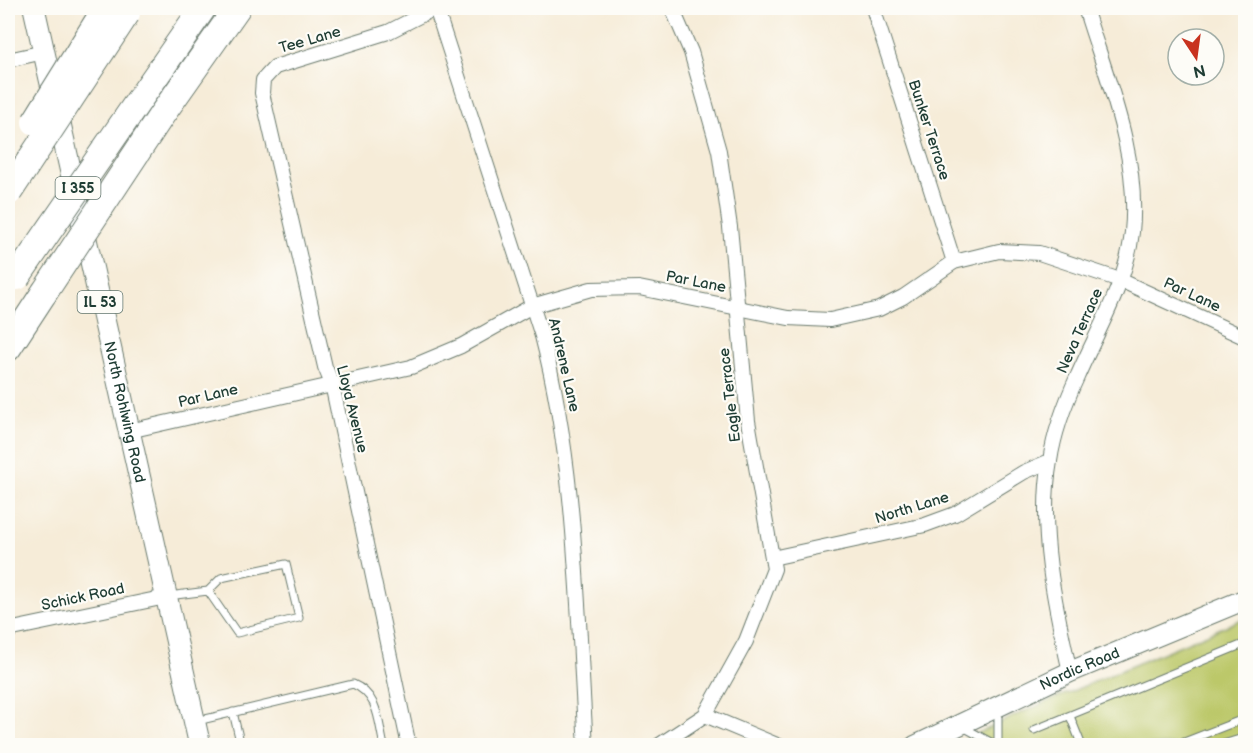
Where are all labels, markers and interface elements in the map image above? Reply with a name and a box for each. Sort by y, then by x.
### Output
street label: Tee Lane [277,22,343,58]
north arrow [1166,27,1226,87]
text: N [1191,60,1207,81]
street label: Bunker Terrace [904,77,954,183]
road number: I 355 [56,177,100,199]
street label: Par Lane [664,267,728,297]
street label: Par Lane [1160,274,1224,317]
street label: Neva Terrace [1053,285,1107,377]
road number: IL 53 [78,291,122,313]
street label: Andrene Lane [544,316,584,414]
street label: North Rohlwing Road [100,339,150,484]
street label: Eagle Terrace [715,347,745,443]
street label: Lloyd Avenue [332,363,372,455]
street label: Par Lane [176,380,240,412]
street label: North Lane [873,488,951,528]
street label: Schick Road [40,579,126,615]
street label: Nordic Road [1037,643,1123,695]

